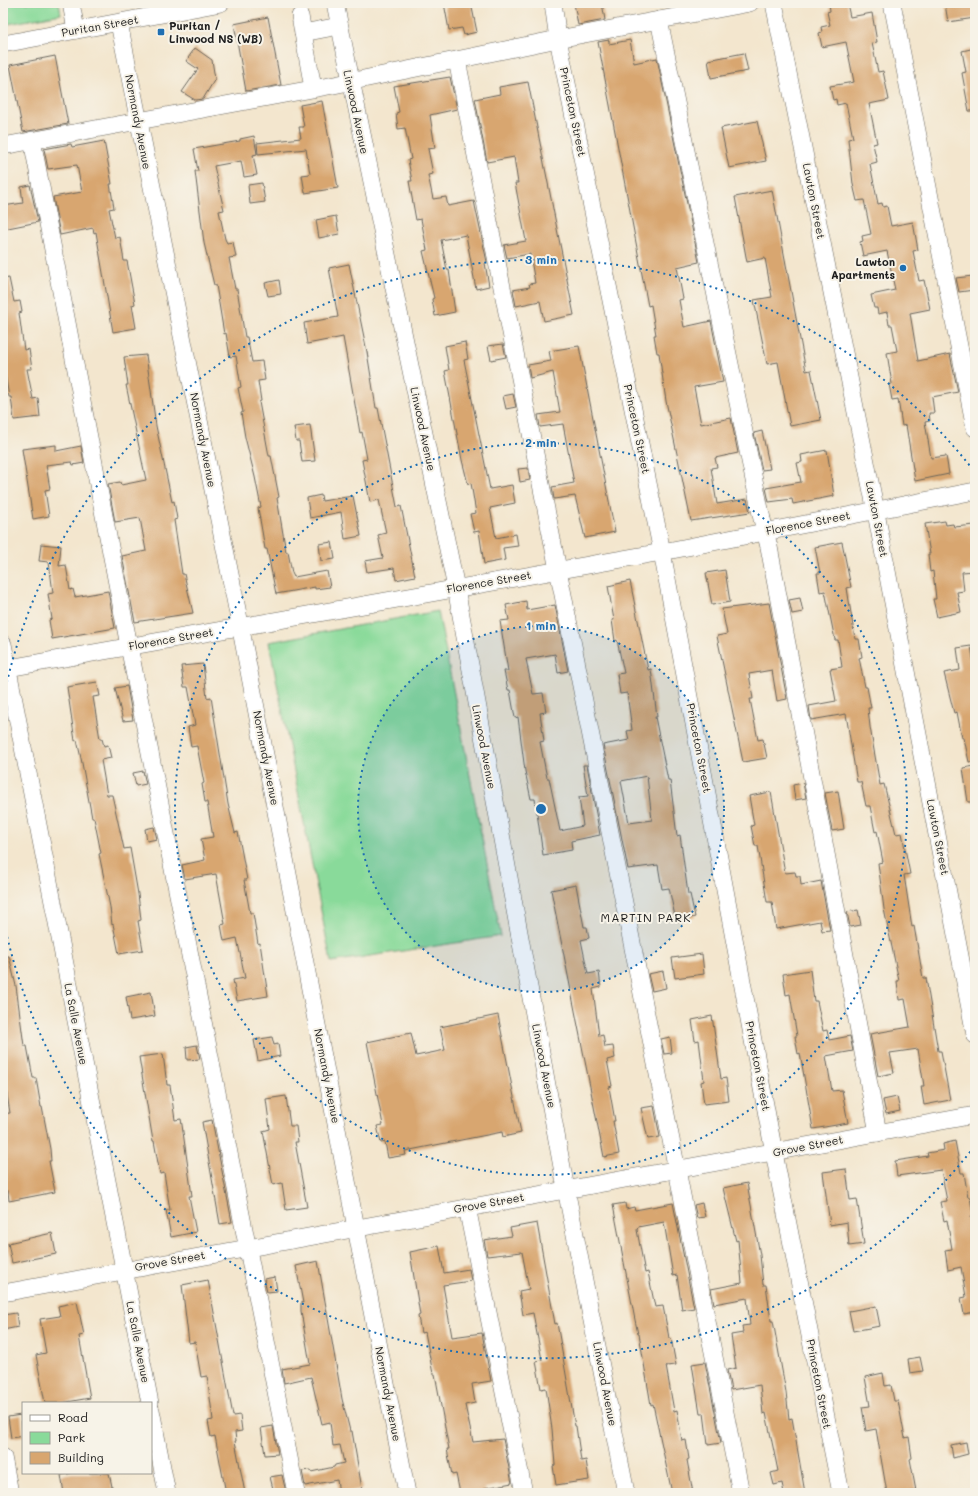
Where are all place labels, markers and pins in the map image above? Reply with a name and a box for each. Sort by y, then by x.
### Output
place label: Puritan / Linwood NS (WB) [169,18,262,46]
marker: Puritan / Linwood NS (WB) [156,27,166,37]
place label: Lawton Apartments [831,254,895,282]
marker: Lawton Apartments [898,263,908,273]
centre of rings [534,802,548,816]

